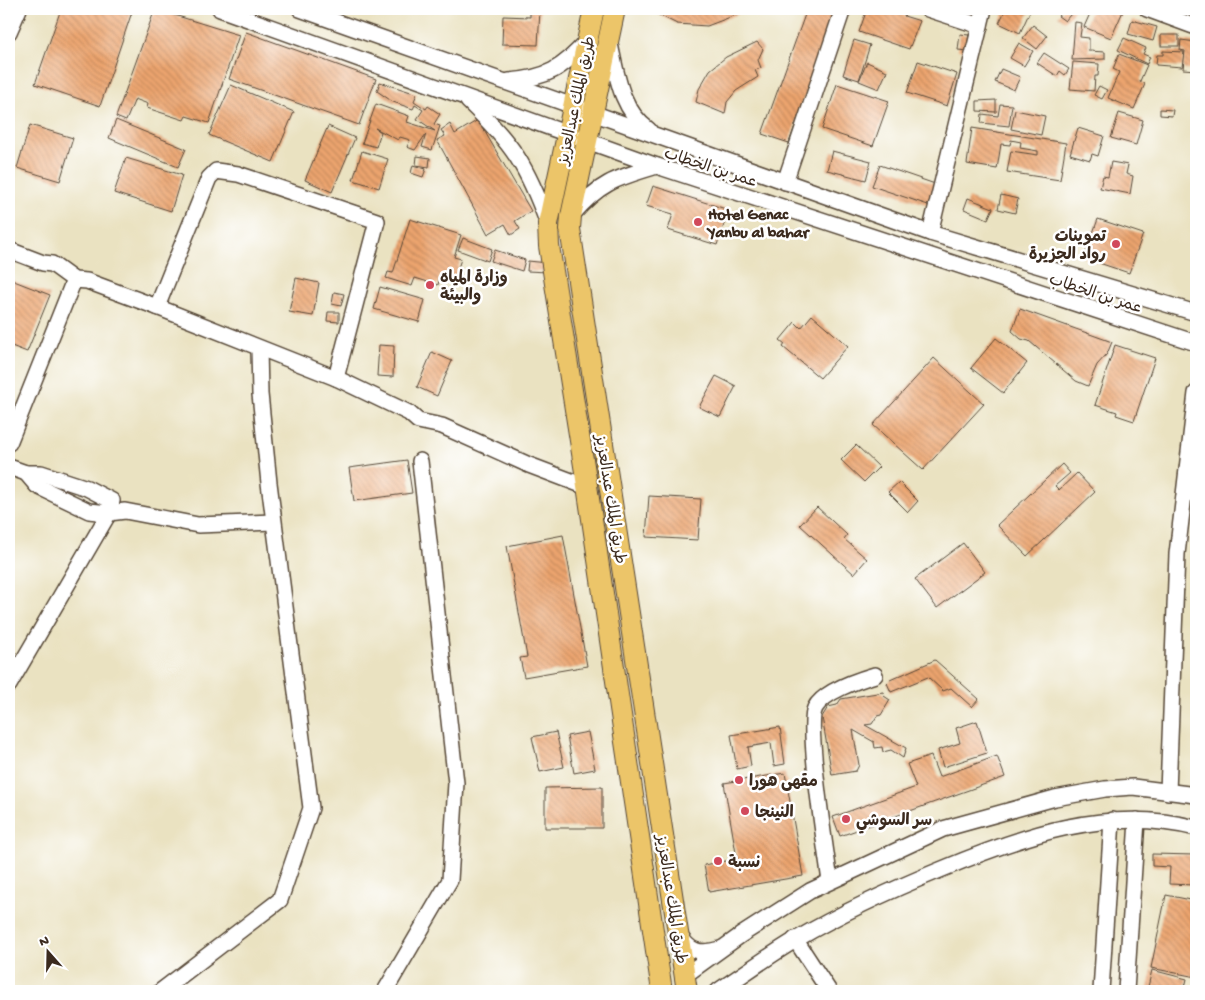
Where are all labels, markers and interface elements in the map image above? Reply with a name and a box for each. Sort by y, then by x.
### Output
street label: طريق الملك عبدالعزيز [555,35,601,169]
street label: عمر بن الخطاب [661,145,759,193]
place label: Hotel Genac Yanbu al bahar [706,207,811,244]
marker: Hotel Genac Yanbu al bahar [692,216,704,228]
place label: تموينات رواد الجزيرة [1029,228,1107,266]
marker: تموينات رواد الجزيرة [1110,238,1122,250]
place label: وزارة المياه والبيئة [440,269,508,307]
street label: عمر بن الخطاب [1046,271,1144,319]
marker: وزارة المياه والبيئة [424,279,436,291]
street label: طريق الملك عبدالعزيز [589,432,628,566]
place label: مقهى هورا [749,773,818,793]
marker: مقهى هورا [733,774,745,786]
place label: النينجا [755,804,794,824]
marker: النينجا [739,805,751,817]
place label: سر السوشي [856,812,932,834]
marker: سر السوشي [840,813,852,825]
street label: طريق الملك عبدالعزيز [650,832,689,966]
place label: نسبة [728,854,760,874]
marker: نسبة [712,855,724,867]
north arrow [22,928,72,978]
text: N [37,933,52,952]

